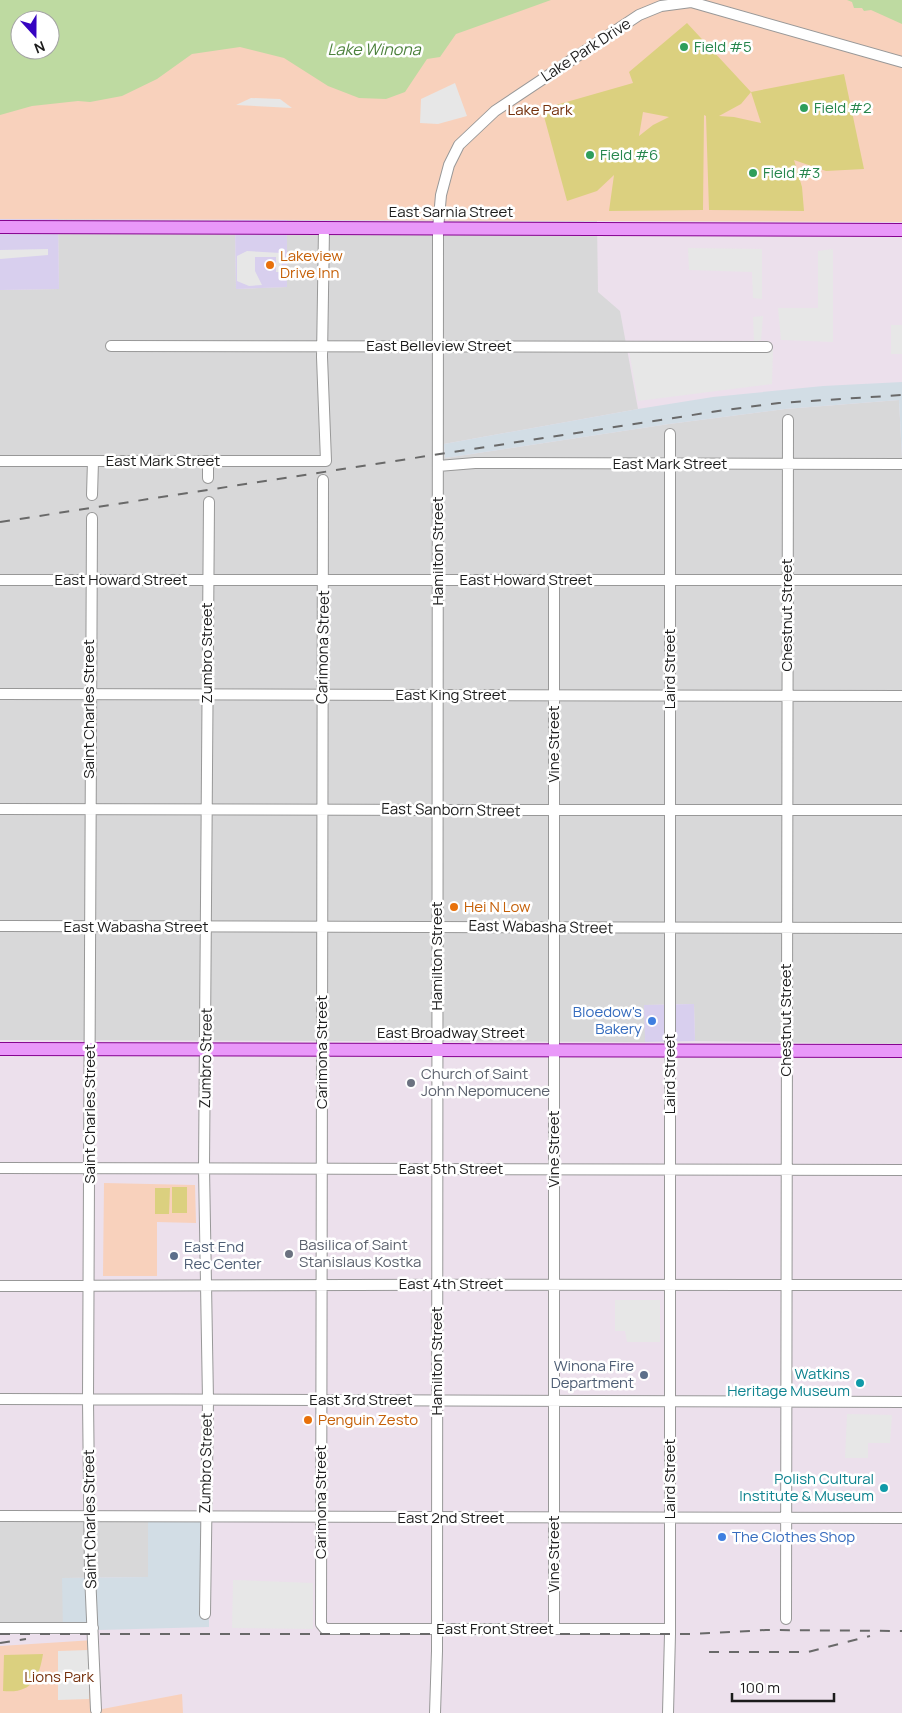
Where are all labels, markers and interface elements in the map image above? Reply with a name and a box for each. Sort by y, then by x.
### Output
north arrow [10,10,60,60]
street label: Lake Park Drive [537,13,635,86]
place label: Field #5 [694,36,752,57]
text: N [32,37,48,58]
water label: Lake Winona [327,38,422,60]
marker: Field #5 [678,41,690,53]
place label: Field #2 [814,97,872,118]
park label: Lake Park [508,99,573,120]
marker: Field #2 [798,102,810,114]
place label: Field #6 [600,144,658,165]
marker: Field #6 [584,149,596,161]
place label: Field #3 [763,162,820,183]
marker: Field #3 [747,167,759,179]
street label: East Sarnia Street [389,201,513,222]
place label: Lakeview Drive Inn [280,245,343,283]
marker: Lakeview Drive Inn [264,259,276,271]
street label: East Belleview Street [366,335,512,356]
street label: East Mark Street [106,450,220,471]
street label: East Mark Street [613,453,727,474]
street label: Hamilton Street [427,497,448,605]
street label: Chestnut Street [776,558,797,672]
street label: East Howard Street [54,569,188,590]
street label: East Howard Street [459,569,593,590]
street label: Carimona Street [311,590,334,704]
street label: Zumbro Street [196,603,217,703]
street label: Laird Street [659,629,680,709]
street label: Saint Charles Street [78,639,99,779]
street label: East King Street [395,684,507,705]
street label: Vine Street [543,706,564,782]
street label: East Sanborn Street [381,798,521,821]
place label: Hei N Low [464,896,531,917]
marker: Hei N Low [448,901,460,913]
street label: Hamilton Street [426,902,447,1010]
street label: East Wabasha Street [468,915,614,938]
street label: East Wabasha Street [64,916,208,937]
street label: Chestnut Street [775,963,796,1077]
street label: Carimona Street [311,995,332,1109]
place label: Bloedow's Bakery [573,1001,642,1039]
street label: Zumbro Street [194,1007,217,1109]
marker: Bloedow's Bakery [646,1015,658,1027]
street label: East Broadway Street [377,1022,525,1043]
street label: Laird Street [659,1034,680,1114]
street label: Saint Charles Street [79,1044,100,1184]
place label: Church of Saint John Nepomucene [421,1063,550,1101]
marker: Church of Saint John Nepomucene [405,1077,417,1089]
street label: Vine Street [543,1111,564,1187]
street label: East 5th Street [399,1158,503,1179]
place label: Basilica of Saint Stanislaus Kostka [299,1234,421,1272]
place label: East End Rec Center [184,1236,262,1274]
marker: Basilica of Saint Stanislaus Kostka [283,1248,295,1260]
marker: East End Rec Center [168,1250,180,1262]
street label: East 4th Street [399,1273,503,1294]
street label: Hamilton Street [426,1307,447,1415]
place label: Winona Fire Department [551,1355,634,1393]
place label: Watkins Heritage Museum [727,1363,850,1401]
marker: Winona Fire Department [638,1369,650,1381]
marker: Watkins Heritage Museum [854,1377,866,1389]
street label: East 3rd Street [309,1389,413,1410]
place label: Penguin Zesto [318,1409,418,1430]
street label: Zumbro Street [194,1412,217,1514]
marker: Penguin Zesto [302,1414,314,1426]
street label: Laird Street [659,1439,680,1519]
street label: Carimona Street [310,1445,331,1559]
street label: Saint Charles Street [78,1449,101,1589]
place label: Polish Cultural Institute & Museum [739,1468,874,1506]
marker: Polish Cultural Institute & Museum [878,1482,890,1494]
street label: East 2nd Street [397,1507,505,1528]
street label: Vine Street [543,1516,564,1592]
place label: The Clothes Shop [732,1526,855,1547]
marker: The Clothes Shop [716,1531,728,1543]
street label: East Front Street [436,1618,554,1639]
park label: Lions Park [24,1666,94,1687]
scale bar [732,1670,834,1702]
text: 100 m [740,1677,780,1698]

